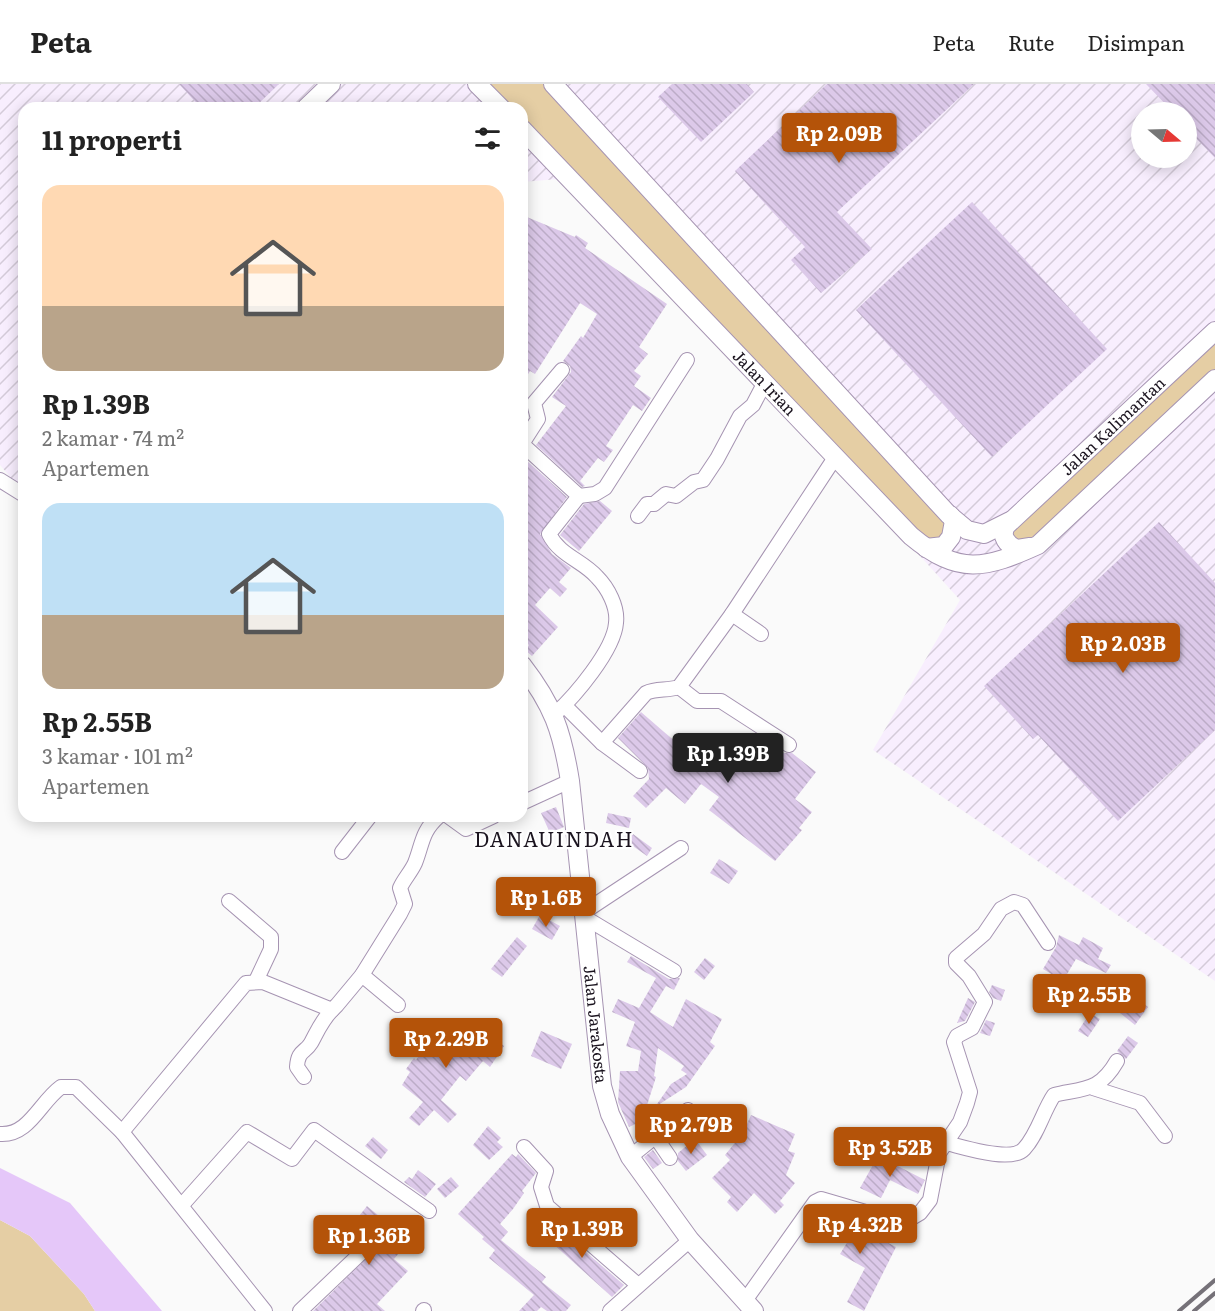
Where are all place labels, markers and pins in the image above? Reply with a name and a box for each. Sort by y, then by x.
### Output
pin: Rp 2.09B [777,113,901,164]
pin: Rp 2.03B [1061,623,1185,674]
pin: Rp 1.39B [666,733,790,784]
pin: Rp 1.6B [491,877,601,928]
pin: Rp 2.55B [1027,974,1151,1025]
pin: Rp 2.29B [384,1018,508,1069]
pin: Rp 2.79B [629,1104,753,1155]
pin: Rp 3.52B [828,1127,952,1178]
pin: Rp 4.32B [798,1204,922,1255]
pin: Rp 1.39B [520,1208,644,1259]
pin: Rp 1.36B [307,1215,431,1266]

